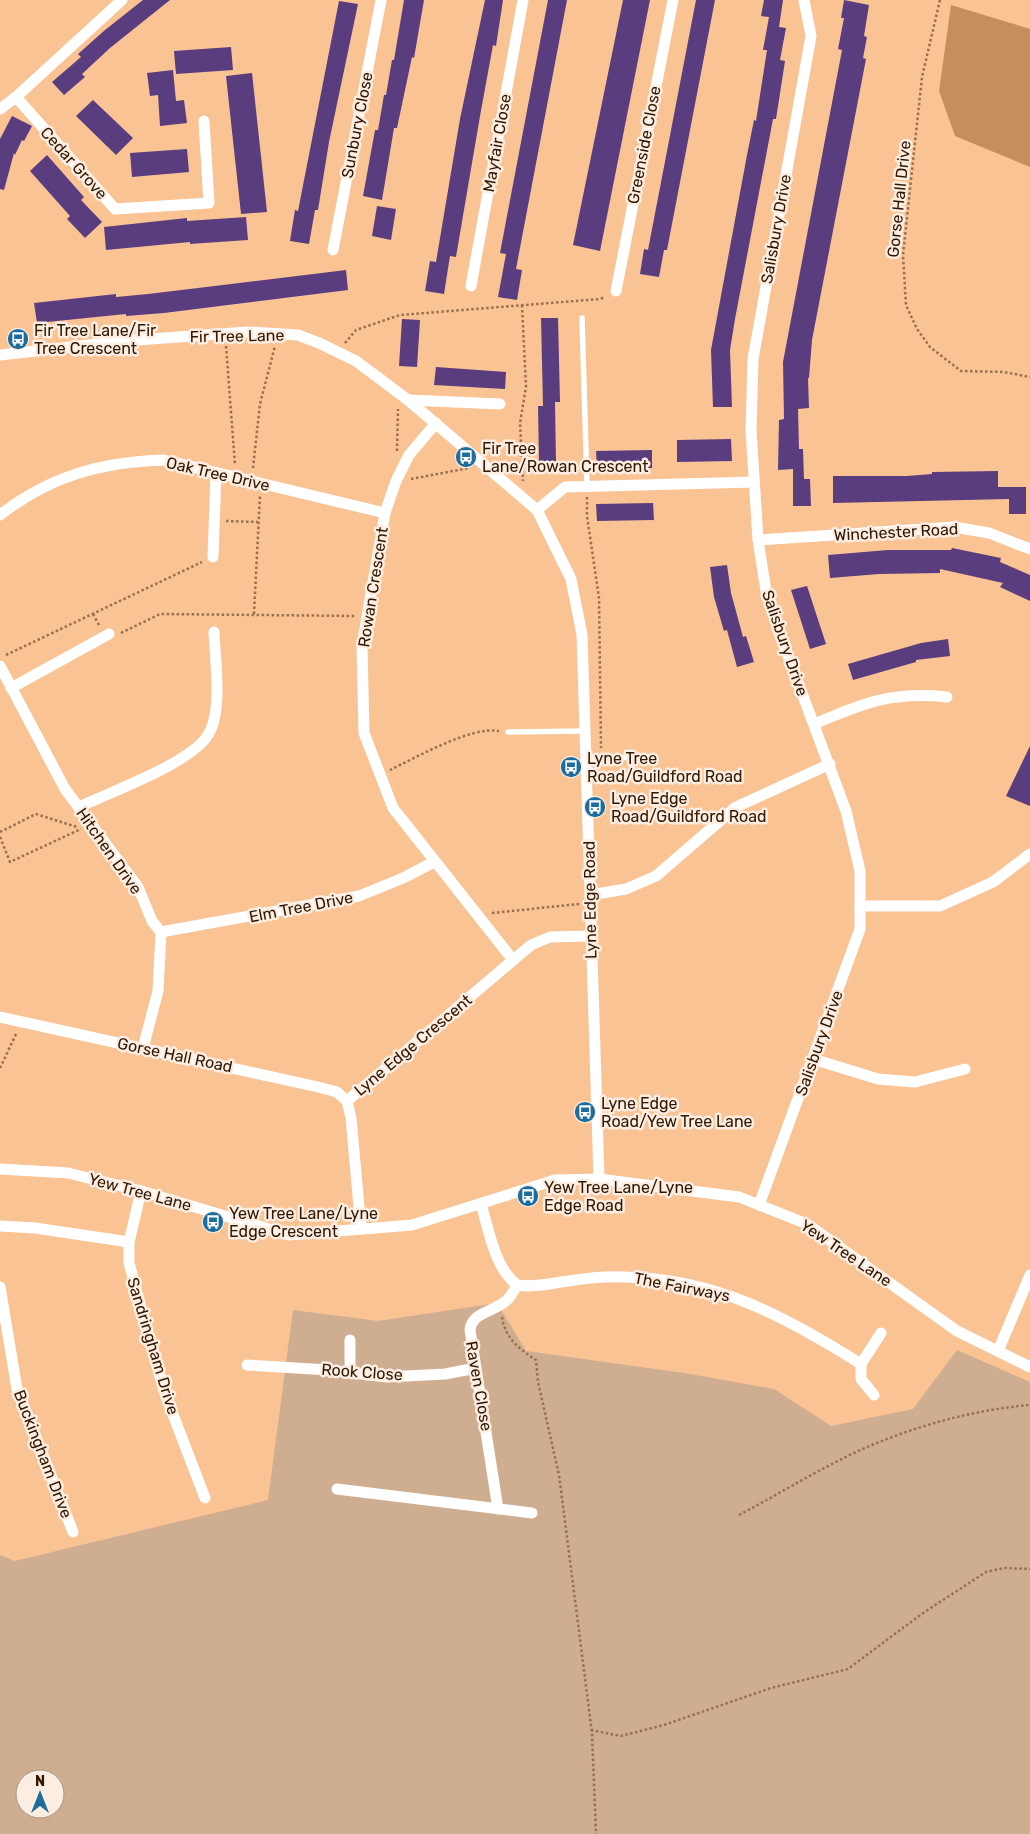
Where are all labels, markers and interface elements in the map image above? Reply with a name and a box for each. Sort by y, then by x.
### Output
street label: Sunbury Close [337,70,377,180]
street label: Greenside Close [623,84,665,206]
street label: Mayfair Close [479,92,515,194]
street label: Cedar Grove [37,123,111,203]
street label: Gorse Hall Drive [883,139,915,258]
street label: Salisbury Drive [757,173,795,285]
place label: Fir Tree Lane/Fir Tree Crescent [34,321,156,358]
street label: Fir Tree Lane [189,326,285,346]
bus stop icon: Fir Tree Lane/Fir Tree Crescent [6,327,30,351]
place label: Fir Tree Lane/Rowan Crescent [482,439,648,476]
bus stop icon: Fir Tree Lane/Rowan Crescent [454,445,478,469]
street label: Oak Tree Drive [164,453,272,495]
street label: Winchester Road [833,519,959,545]
street label: Rowan Crescent [354,525,392,649]
street label: Salisbury Drive [758,588,812,698]
place label: Lyne Tree Road/Guildford Road [587,749,743,786]
bus stop icon: Lyne Tree Road/Guildford Road [559,755,583,779]
place label: Lyne Edge Road/Guildford Road [611,789,767,826]
bus stop icon: Lyne Edge Road/Guildford Road [583,795,607,819]
street label: Hitchen Drive [72,804,146,898]
street label: Lyne Edge Road [579,841,601,959]
street label: Elm Tree Drive [247,888,355,926]
street label: Salisbury Drive [791,988,847,1098]
street label: Lyne Edge Crescent [350,990,476,1100]
street label: Gorse Hall Road [116,1034,234,1076]
place label: Lyne Edge Road/Yew Tree Lane [601,1094,753,1131]
bus stop icon: Lyne Edge Road/Yew Tree Lane [573,1100,597,1124]
street label: Yew Tree Lane [86,1169,194,1215]
place label: Yew Tree Lane/Lyne Edge Road [544,1178,693,1215]
bus stop icon: Yew Tree Lane/Lyne Edge Road [516,1184,540,1208]
place label: Yew Tree Lane/Lyne Edge Crescent [229,1204,378,1241]
bus stop icon: Yew Tree Lane/Lyne Edge Crescent [201,1210,225,1234]
street label: Yew Tree Lane [797,1216,895,1291]
street label: The Fairways [632,1268,732,1306]
street label: Sandringham Drive [123,1275,183,1417]
street label: Raven Close [462,1339,496,1433]
street label: Rook Close [321,1360,403,1384]
street label: Buckingham Drive [10,1387,76,1521]
north arrow [15,1769,65,1819]
text: N [35,1773,45,1790]

